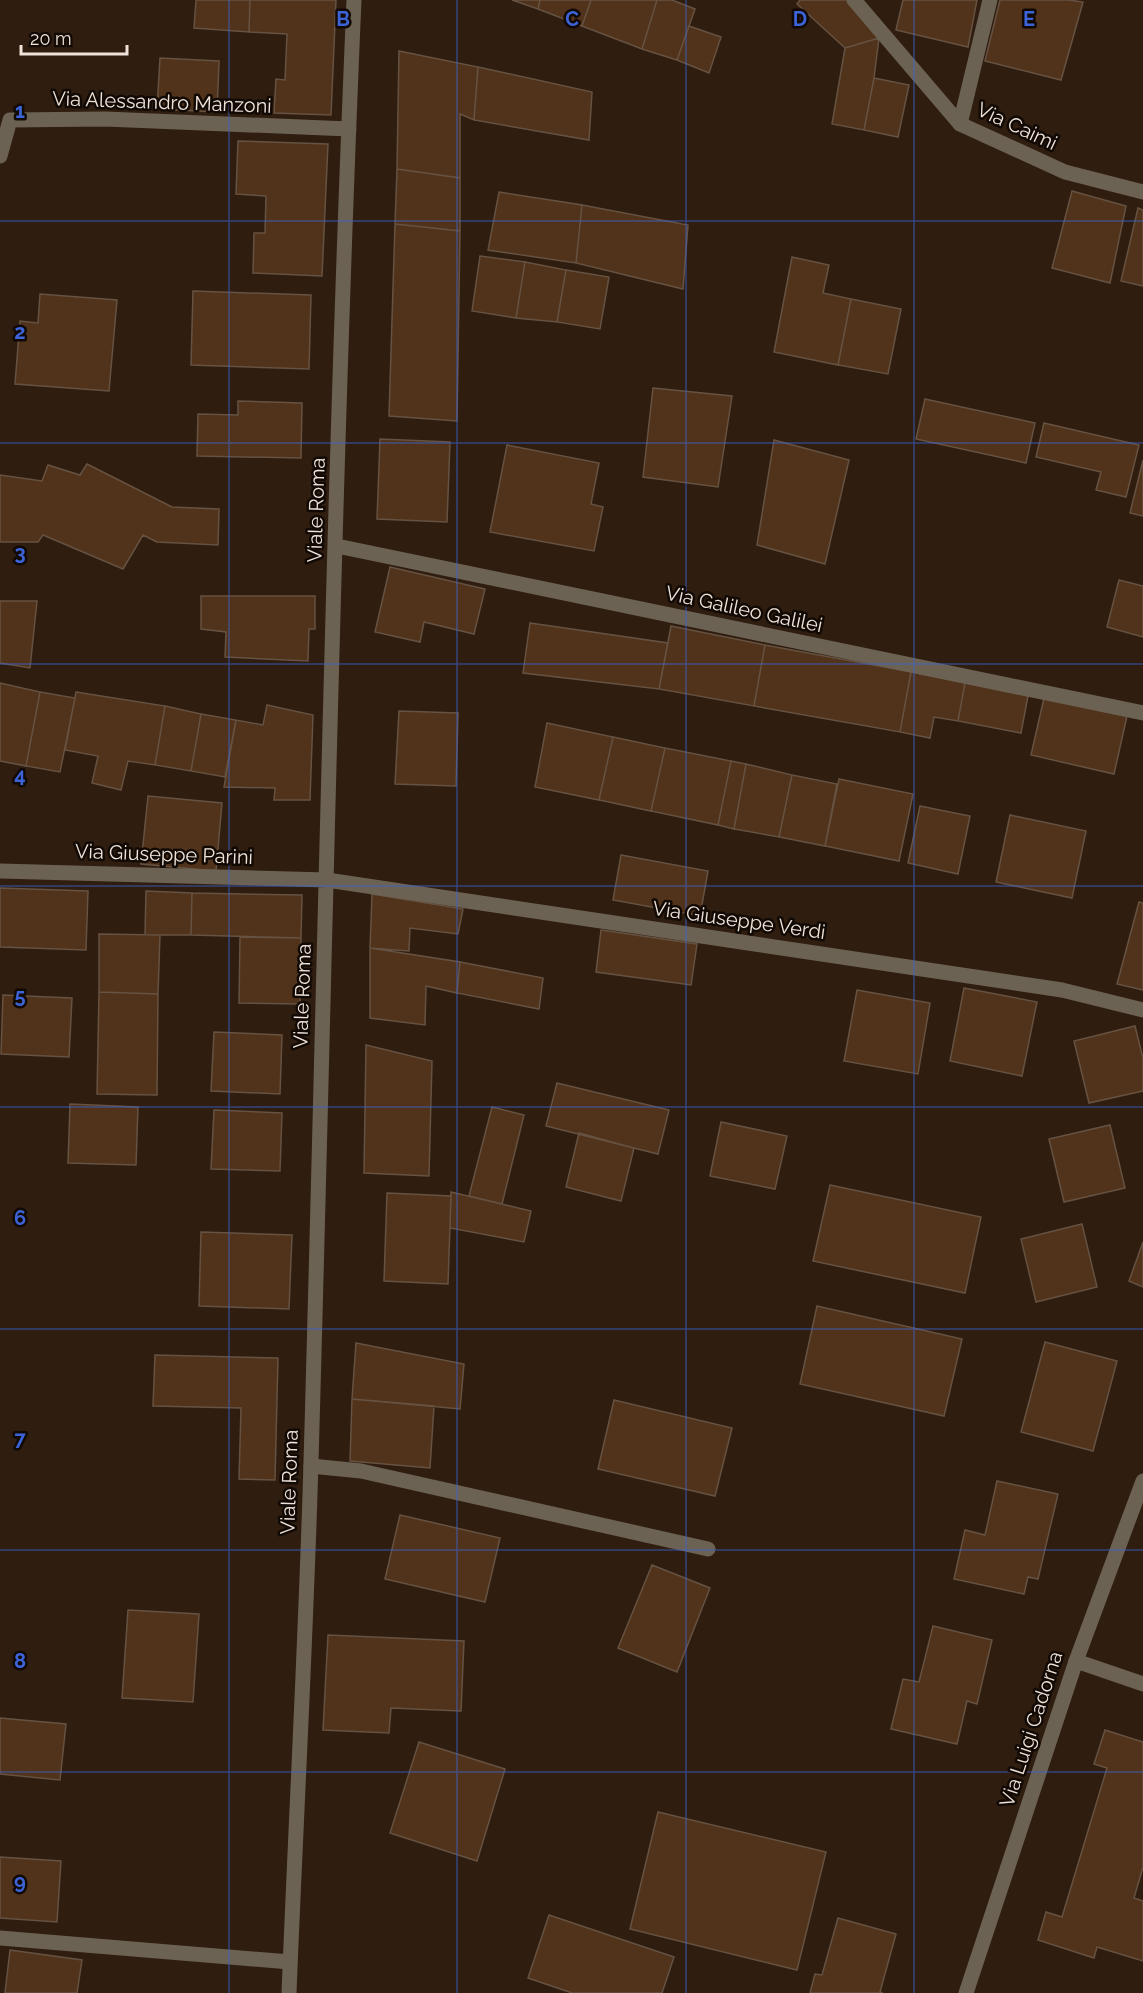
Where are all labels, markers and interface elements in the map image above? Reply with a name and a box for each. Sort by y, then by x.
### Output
text: B [336,7,350,31]
text: C [565,7,579,31]
text: D [793,7,807,31]
text: E [1023,7,1035,31]
scale bar [21,18,128,56]
text: 20 m [30,28,72,49]
street label: Via Alessandro Manzoni [52,86,272,118]
street label: Via Caimi [973,97,1061,155]
text: 1 [15,99,25,123]
text: 2 [14,320,26,344]
street label: Viale Roma [302,457,330,563]
text: 3 [14,541,26,565]
street label: Via Galileo Galilei [663,581,825,637]
text: 4 [14,763,26,787]
street label: Via Giuseppe Parini [75,839,253,869]
street label: Via Giuseppe Verdi [651,896,827,944]
street label: Viale Roma [288,943,316,1049]
text: 5 [14,984,26,1008]
text: 6 [14,1206,26,1230]
text: 7 [14,1427,26,1451]
street label: Viale Roma [275,1429,303,1535]
street label: Via Luigi Cadorna [995,1648,1067,1810]
text: 8 [14,1649,26,1673]
text: 9 [14,1870,26,1894]

